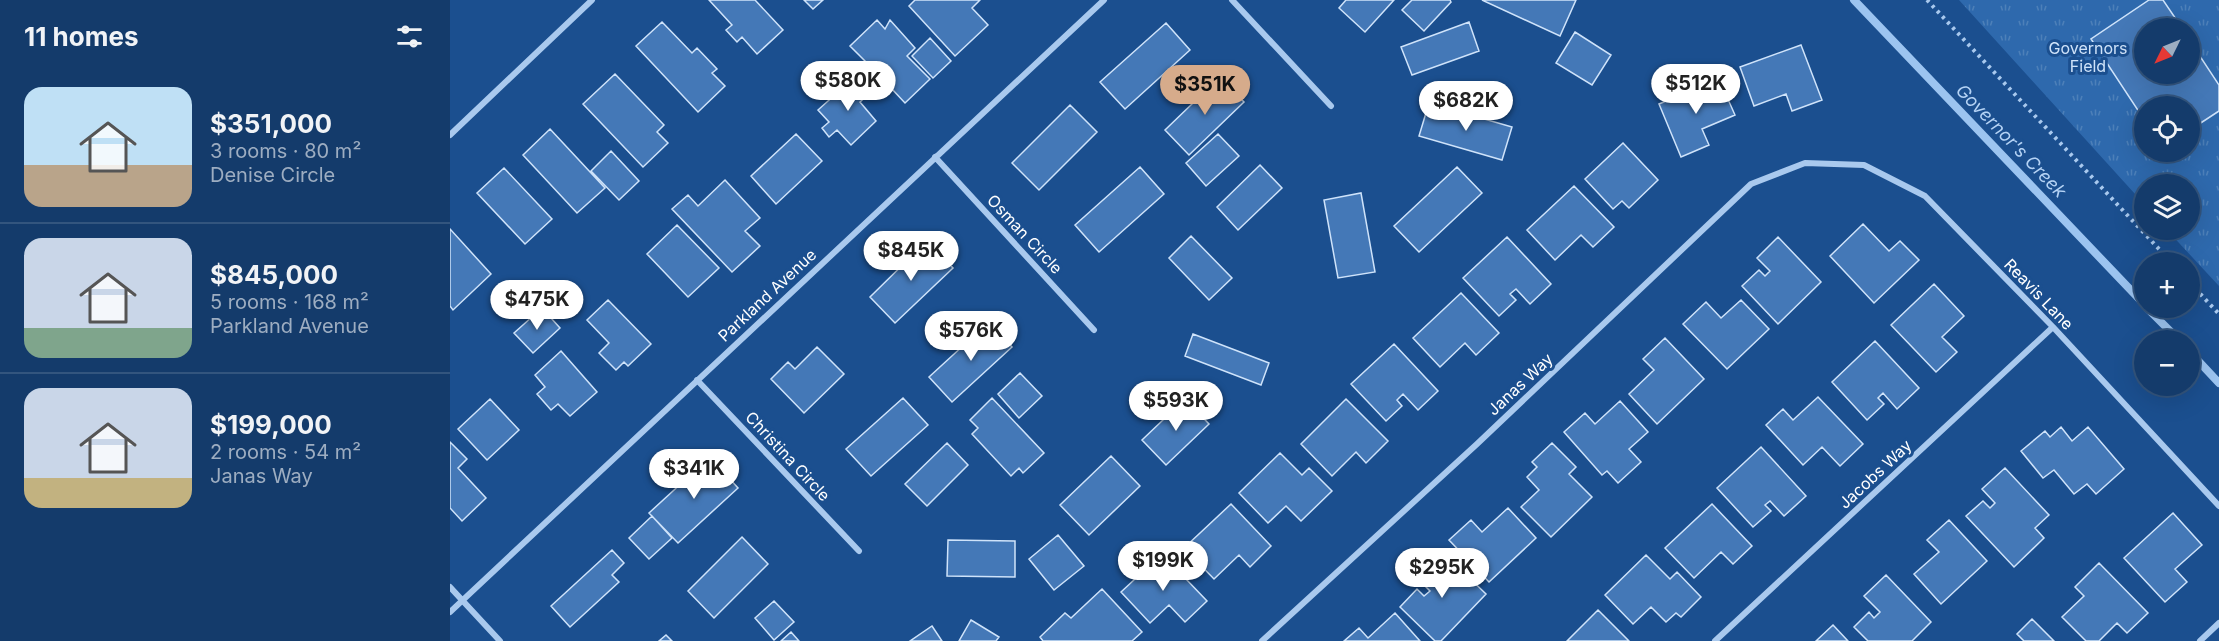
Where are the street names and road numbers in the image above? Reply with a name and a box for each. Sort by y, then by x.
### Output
street label: Osman Circle [983,190,1067,278]
street label: Parkland Avenue [714,244,820,346]
street label: Reavis Lane [2000,254,2078,334]
street label: Janas Way [1483,349,1557,419]
street label: Christina Circle [741,407,835,505]
street label: Jacobs Way [1834,435,1916,513]

